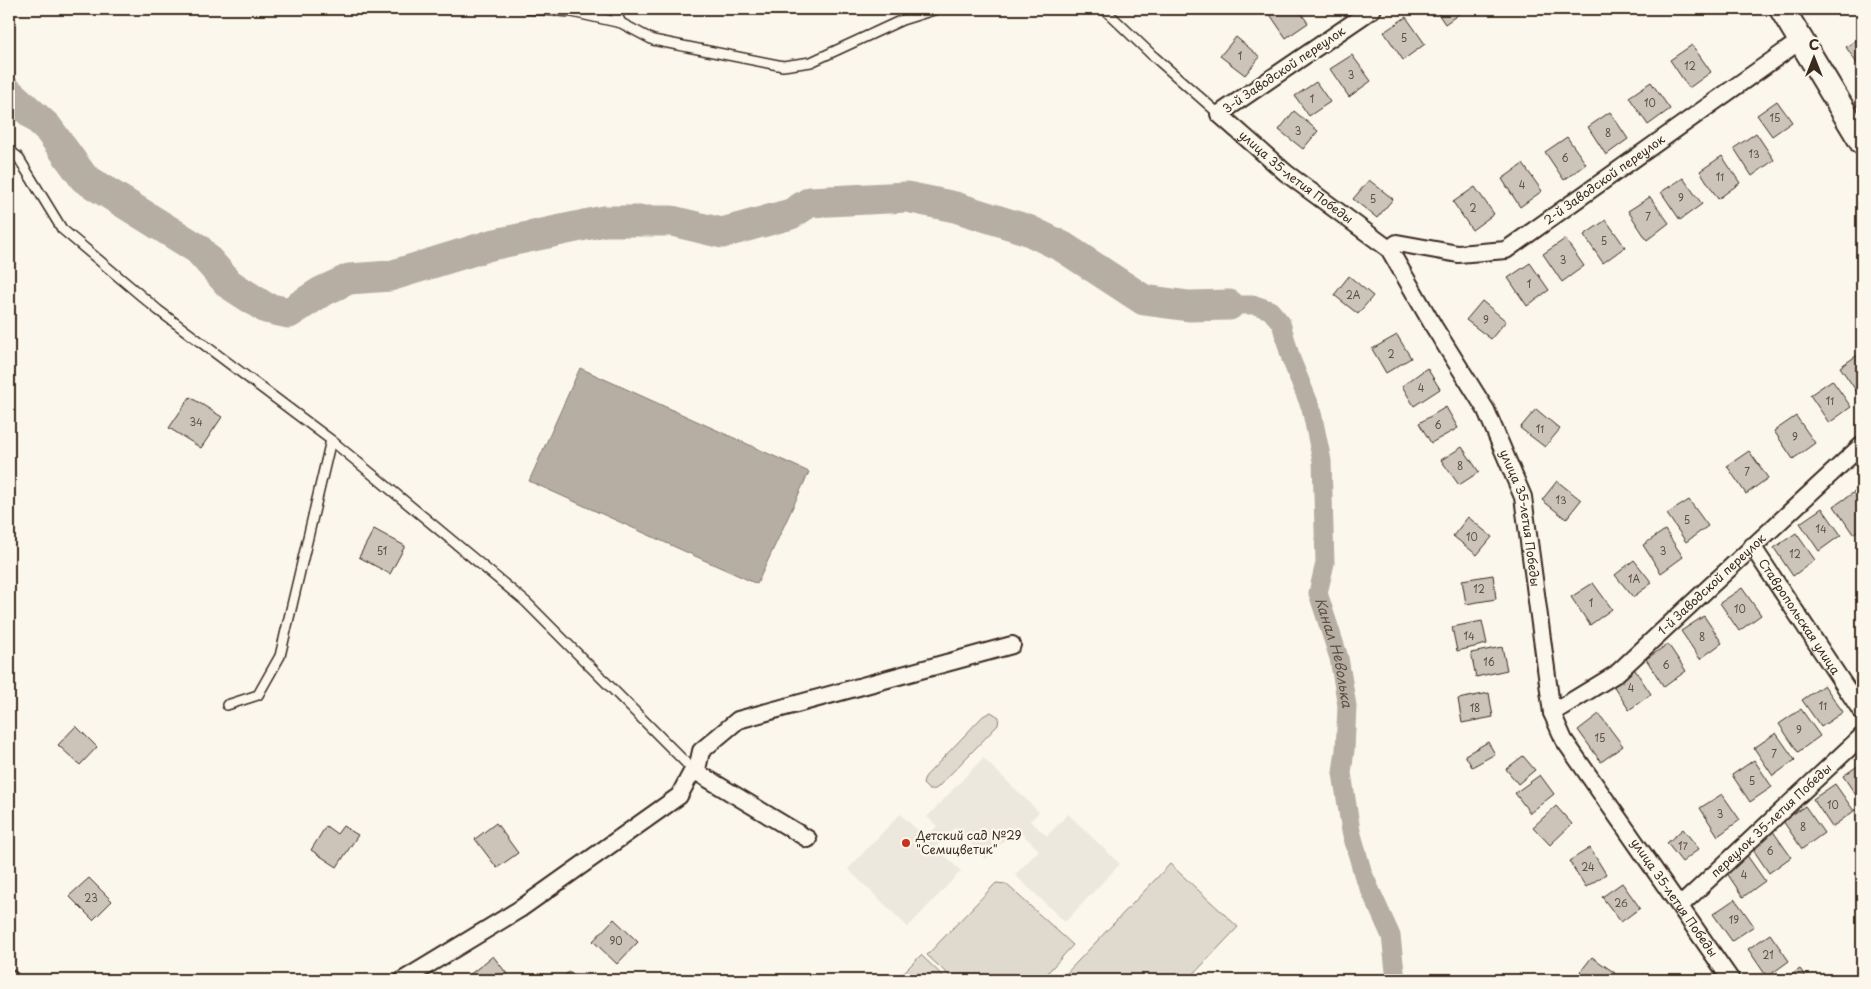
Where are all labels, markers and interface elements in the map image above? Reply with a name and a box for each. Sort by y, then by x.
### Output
street label: 3-й Заводской переулок [1219,21,1349,117]
house number: 5 [1401,30,1407,45]
north arrow [1788,32,1838,82]
text: С [1809,34,1819,55]
house number: 1 [1238,48,1242,63]
house number: 12 [1684,58,1696,73]
house number: 3 [1348,67,1354,82]
house number: 1 [1310,91,1314,106]
house number: 10 [1644,95,1656,110]
house number: 15 [1770,110,1780,125]
house number: 3 [1295,123,1301,138]
house number: 8 [1605,125,1611,140]
street label: улица 35-летия Победы [1235,126,1357,228]
street label: 2-й Заводской переулок [1540,129,1669,228]
house number: 13 [1748,146,1760,161]
house number: 6 [1561,150,1569,165]
house number: 11 [1716,169,1724,184]
house number: 4 [1519,177,1526,192]
house number: 9 [1678,190,1684,205]
house number: 5 [1370,191,1376,206]
house number: 2 [1469,200,1477,215]
house number: 7 [1645,209,1651,224]
house number: 5 [1601,233,1607,248]
house number: 3 [1560,252,1566,267]
house number: 1 [1527,276,1531,291]
house number: 2А [1346,287,1361,302]
house number: 9 [1483,312,1489,327]
house number: 2 [1387,346,1395,361]
house number: 4 [1418,380,1425,395]
house number: 11 [1826,393,1834,408]
house number: 34 [189,414,203,429]
house number: 6 [1434,417,1442,432]
house number: 11 [1536,421,1544,436]
house number: 9 [1792,429,1798,444]
street label: улица 35-летия Победы [1496,446,1545,588]
house number: 8 [1457,458,1463,473]
house number: 7 [1744,464,1750,479]
house number: 13 [1555,492,1567,507]
house number: 5 [1684,512,1690,527]
house number: 14 [1815,521,1827,536]
street label: 1-й Заводской переулок [1653,528,1770,639]
house number: 10 [1466,529,1478,544]
house number: 51 [377,543,387,558]
house number: 3 [1660,543,1666,558]
house number: 12 [1789,546,1801,561]
street label: Ставропольская улица [1755,555,1845,678]
house number: 1А [1628,571,1640,586]
house number: 12 [1473,581,1485,596]
water label: Канал Неволька [1310,595,1358,710]
house number: 1 [1589,595,1593,610]
house number: 10 [1734,601,1746,616]
house number: 14 [1463,628,1475,643]
house number: 8 [1699,629,1705,644]
house number: 16 [1483,654,1495,669]
house number: 6 [1662,657,1670,672]
house number: 4 [1628,680,1635,695]
house number: 11 [1819,698,1827,713]
house number: 18 [1470,700,1480,715]
house number: 9 [1796,722,1802,737]
house number: 15 [1595,730,1605,745]
house number: 7 [1771,746,1777,761]
street label: переулок 35-летия Победы [1706,759,1835,881]
house number: 5 [1749,773,1755,788]
house number: 10 [1827,797,1839,812]
house number: 3 [1717,806,1723,821]
house number: 8 [1800,819,1806,834]
place label: Детский сад №29 "Семицветик" [915,826,1022,858]
street label: улица 35-летия Победы [1627,834,1722,960]
marker: Детский сад №29 "Семицветик" [900,837,912,849]
house number: 17 [1678,838,1689,853]
house number: 6 [1766,843,1774,858]
house number: 24 [1581,859,1595,874]
house number: 4 [1741,867,1748,882]
house number: 23 [84,890,98,905]
house number: 26 [1614,895,1628,910]
house number: 19 [1729,912,1739,927]
house number: 90 [609,933,623,948]
house number: 21 [1762,947,1774,962]

